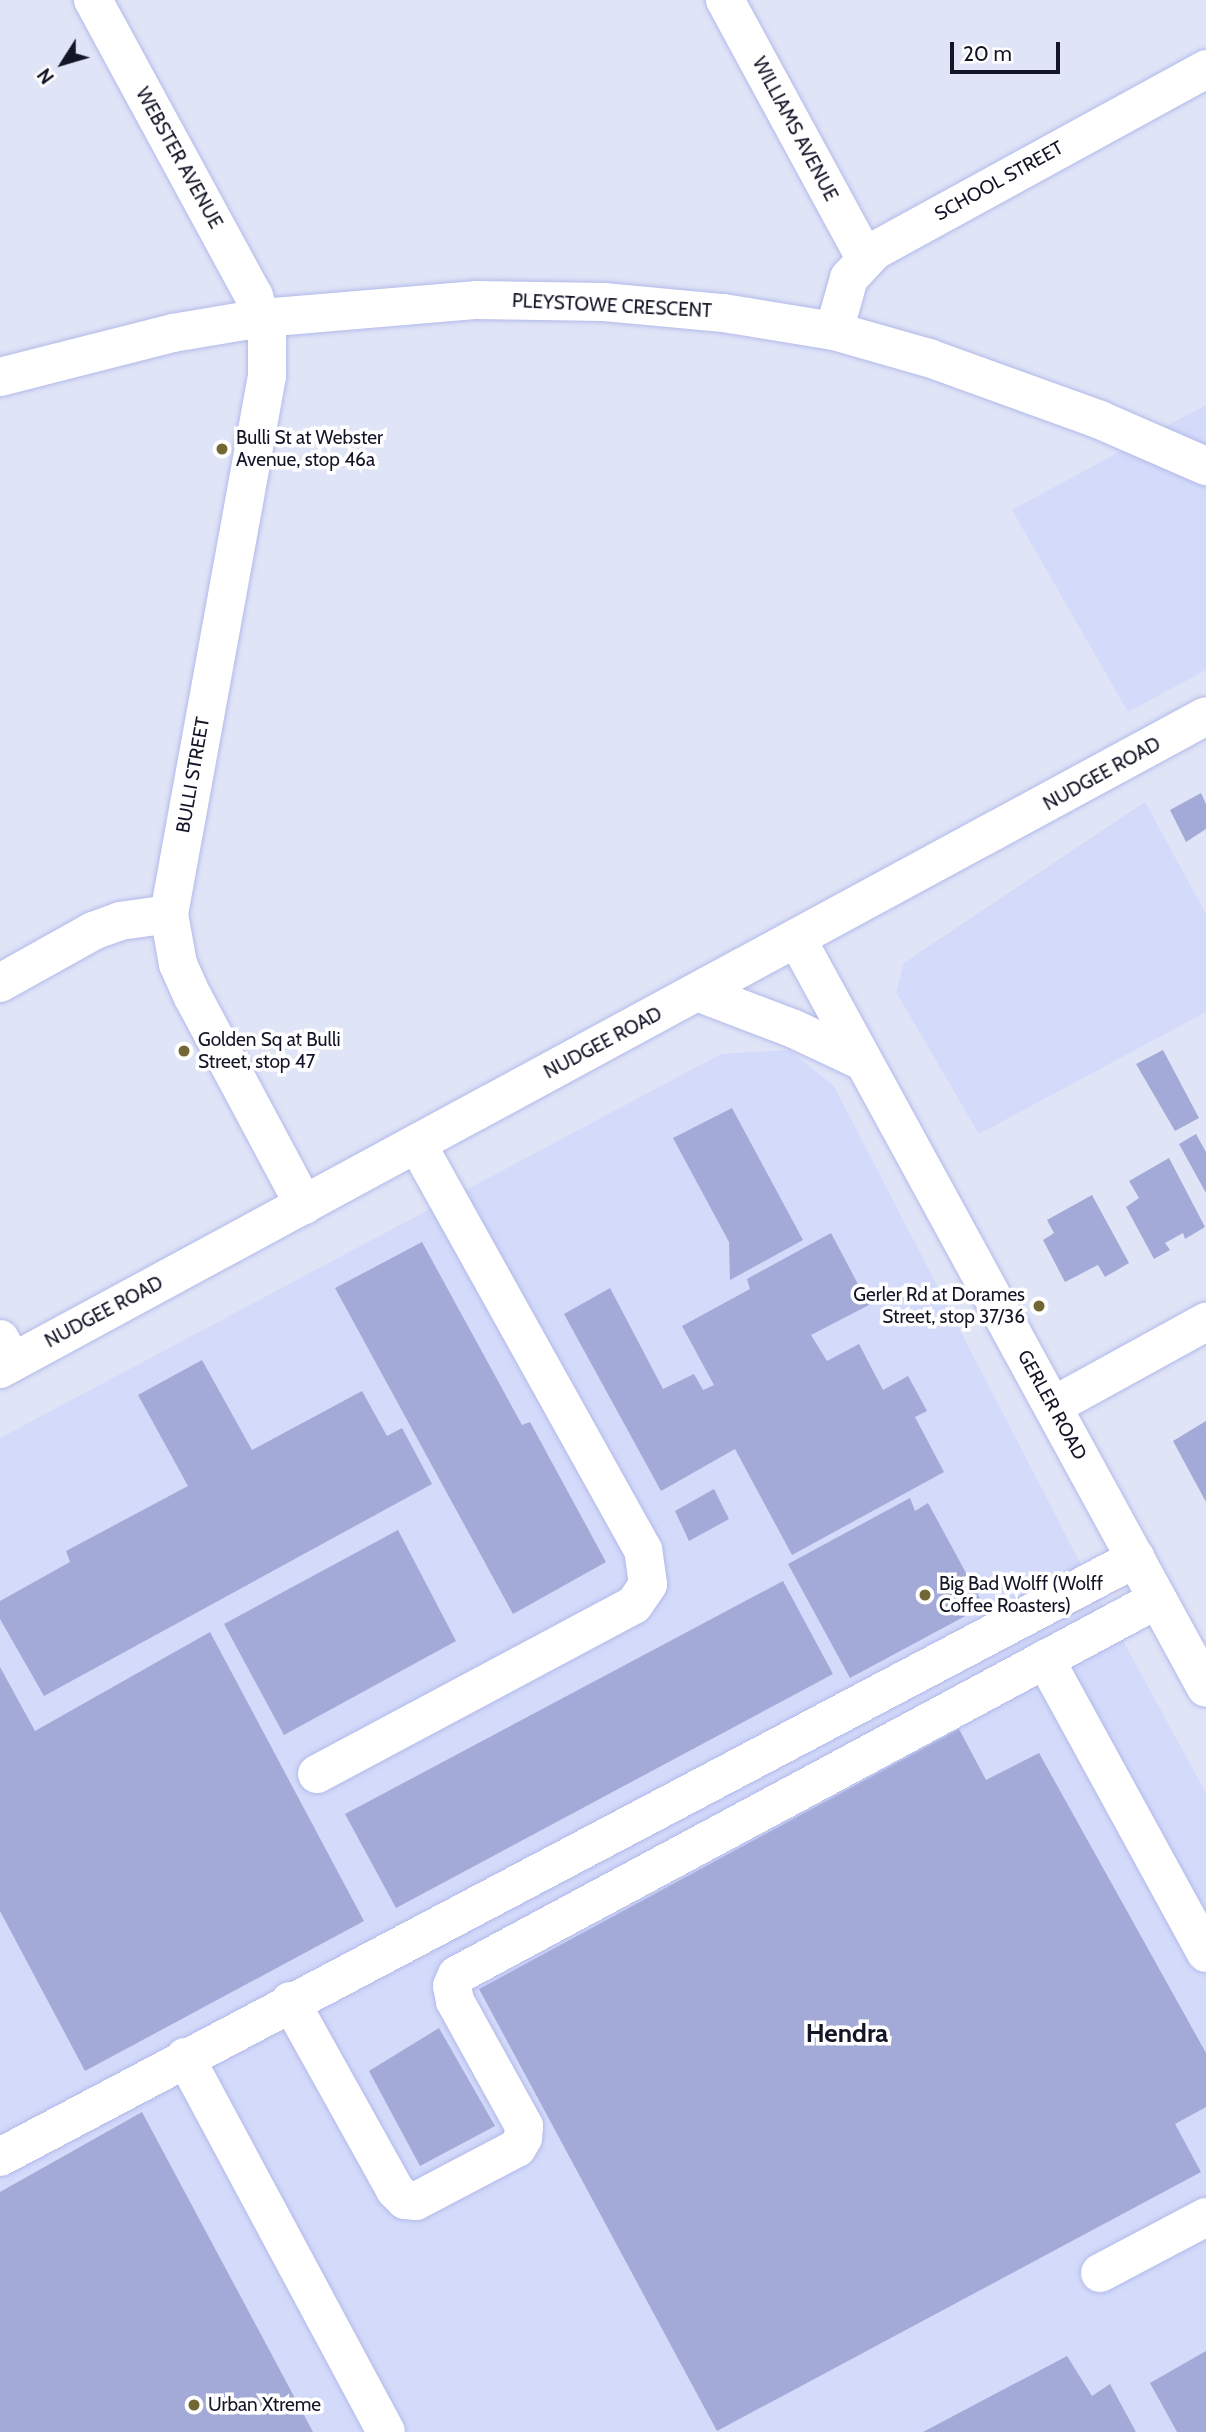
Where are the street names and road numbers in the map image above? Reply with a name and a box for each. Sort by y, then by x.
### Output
street label: WILLIAMS AVENUE [747,53,843,205]
street label: WEBSTER AVENUE [131,83,227,233]
street label: SCHOOL STREET [931,136,1067,226]
street label: PLEYSTOWE CRESCENT [511,289,713,323]
street label: BULLI STREET [172,715,214,835]
street label: NUDGEE ROAD [1039,732,1165,816]
street label: NUDGEE ROAD [540,1002,666,1084]
street label: NUDGEE ROAD [41,1271,167,1353]
street label: GERLER ROAD [1012,1346,1092,1464]

